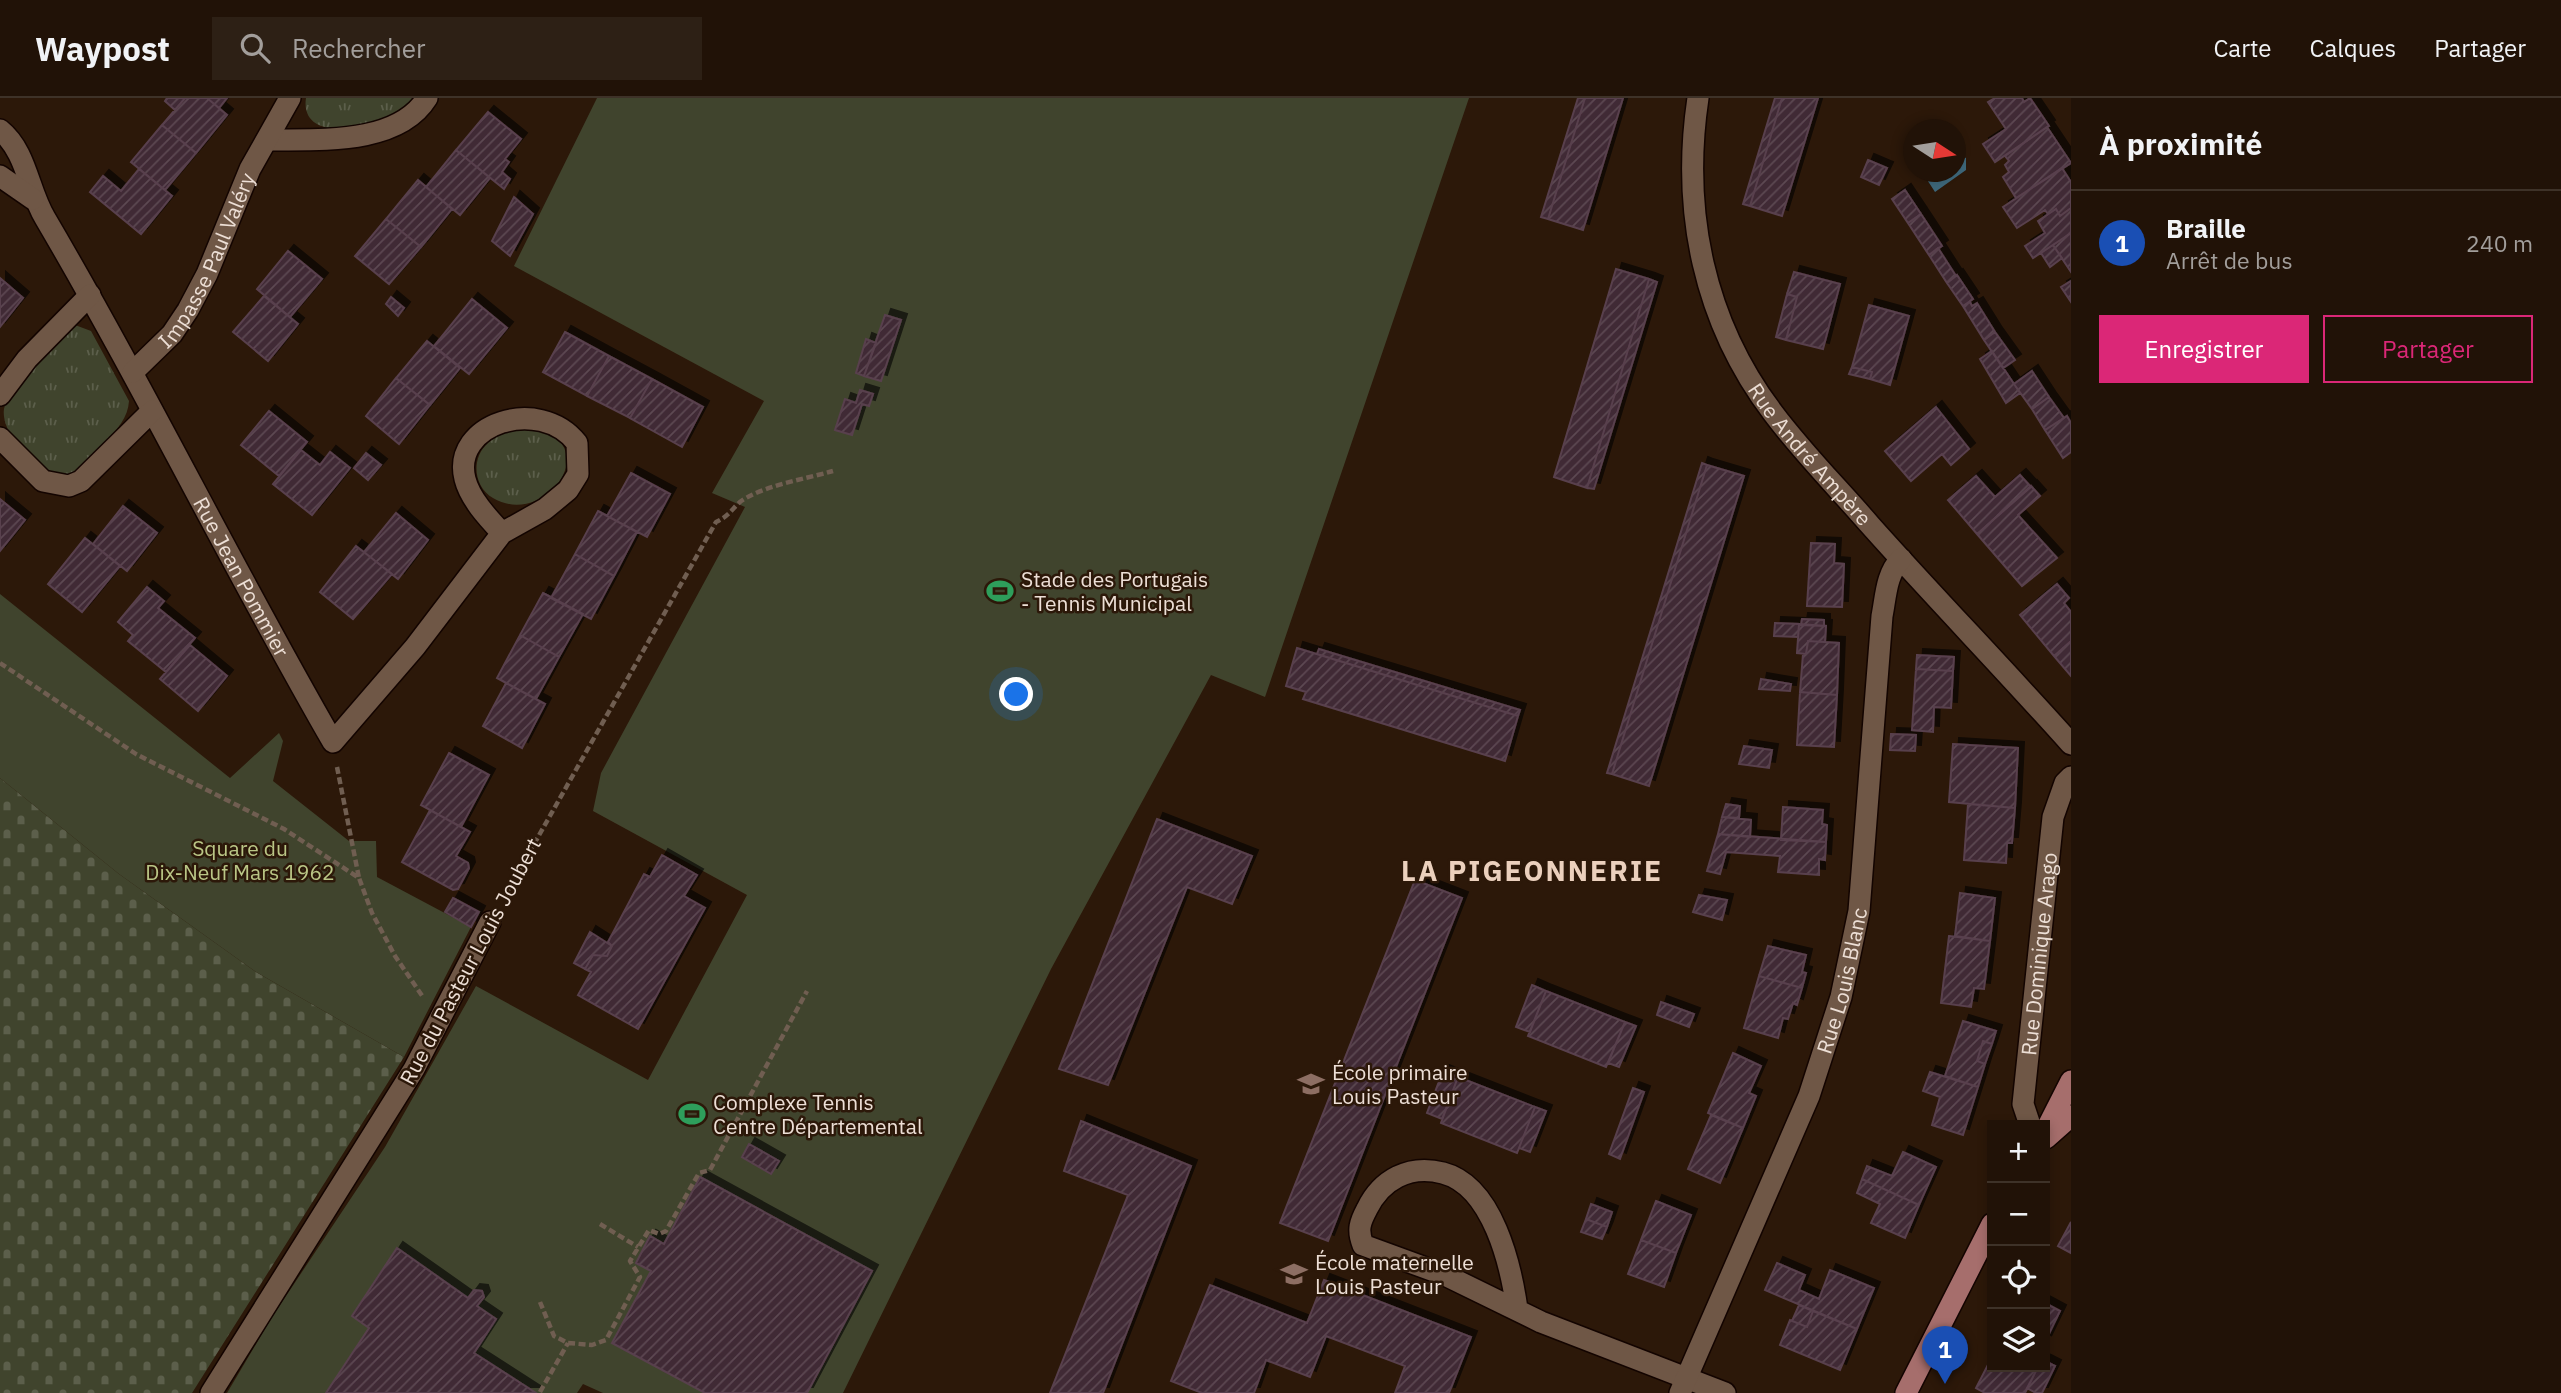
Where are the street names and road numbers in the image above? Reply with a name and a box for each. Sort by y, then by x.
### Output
street label: Impasse Paul Valéry [152,168,261,354]
street label: Rue André Ampère [1742,377,1878,531]
street label: Rue Jean Pommier [187,492,296,662]
street label: Rue du Pasteur Louis Joubert [393,833,547,1089]
street label: Rue Dominique Arago [2014,851,2063,1057]
street label: Rue Louis Blanc [1810,905,1873,1057]

